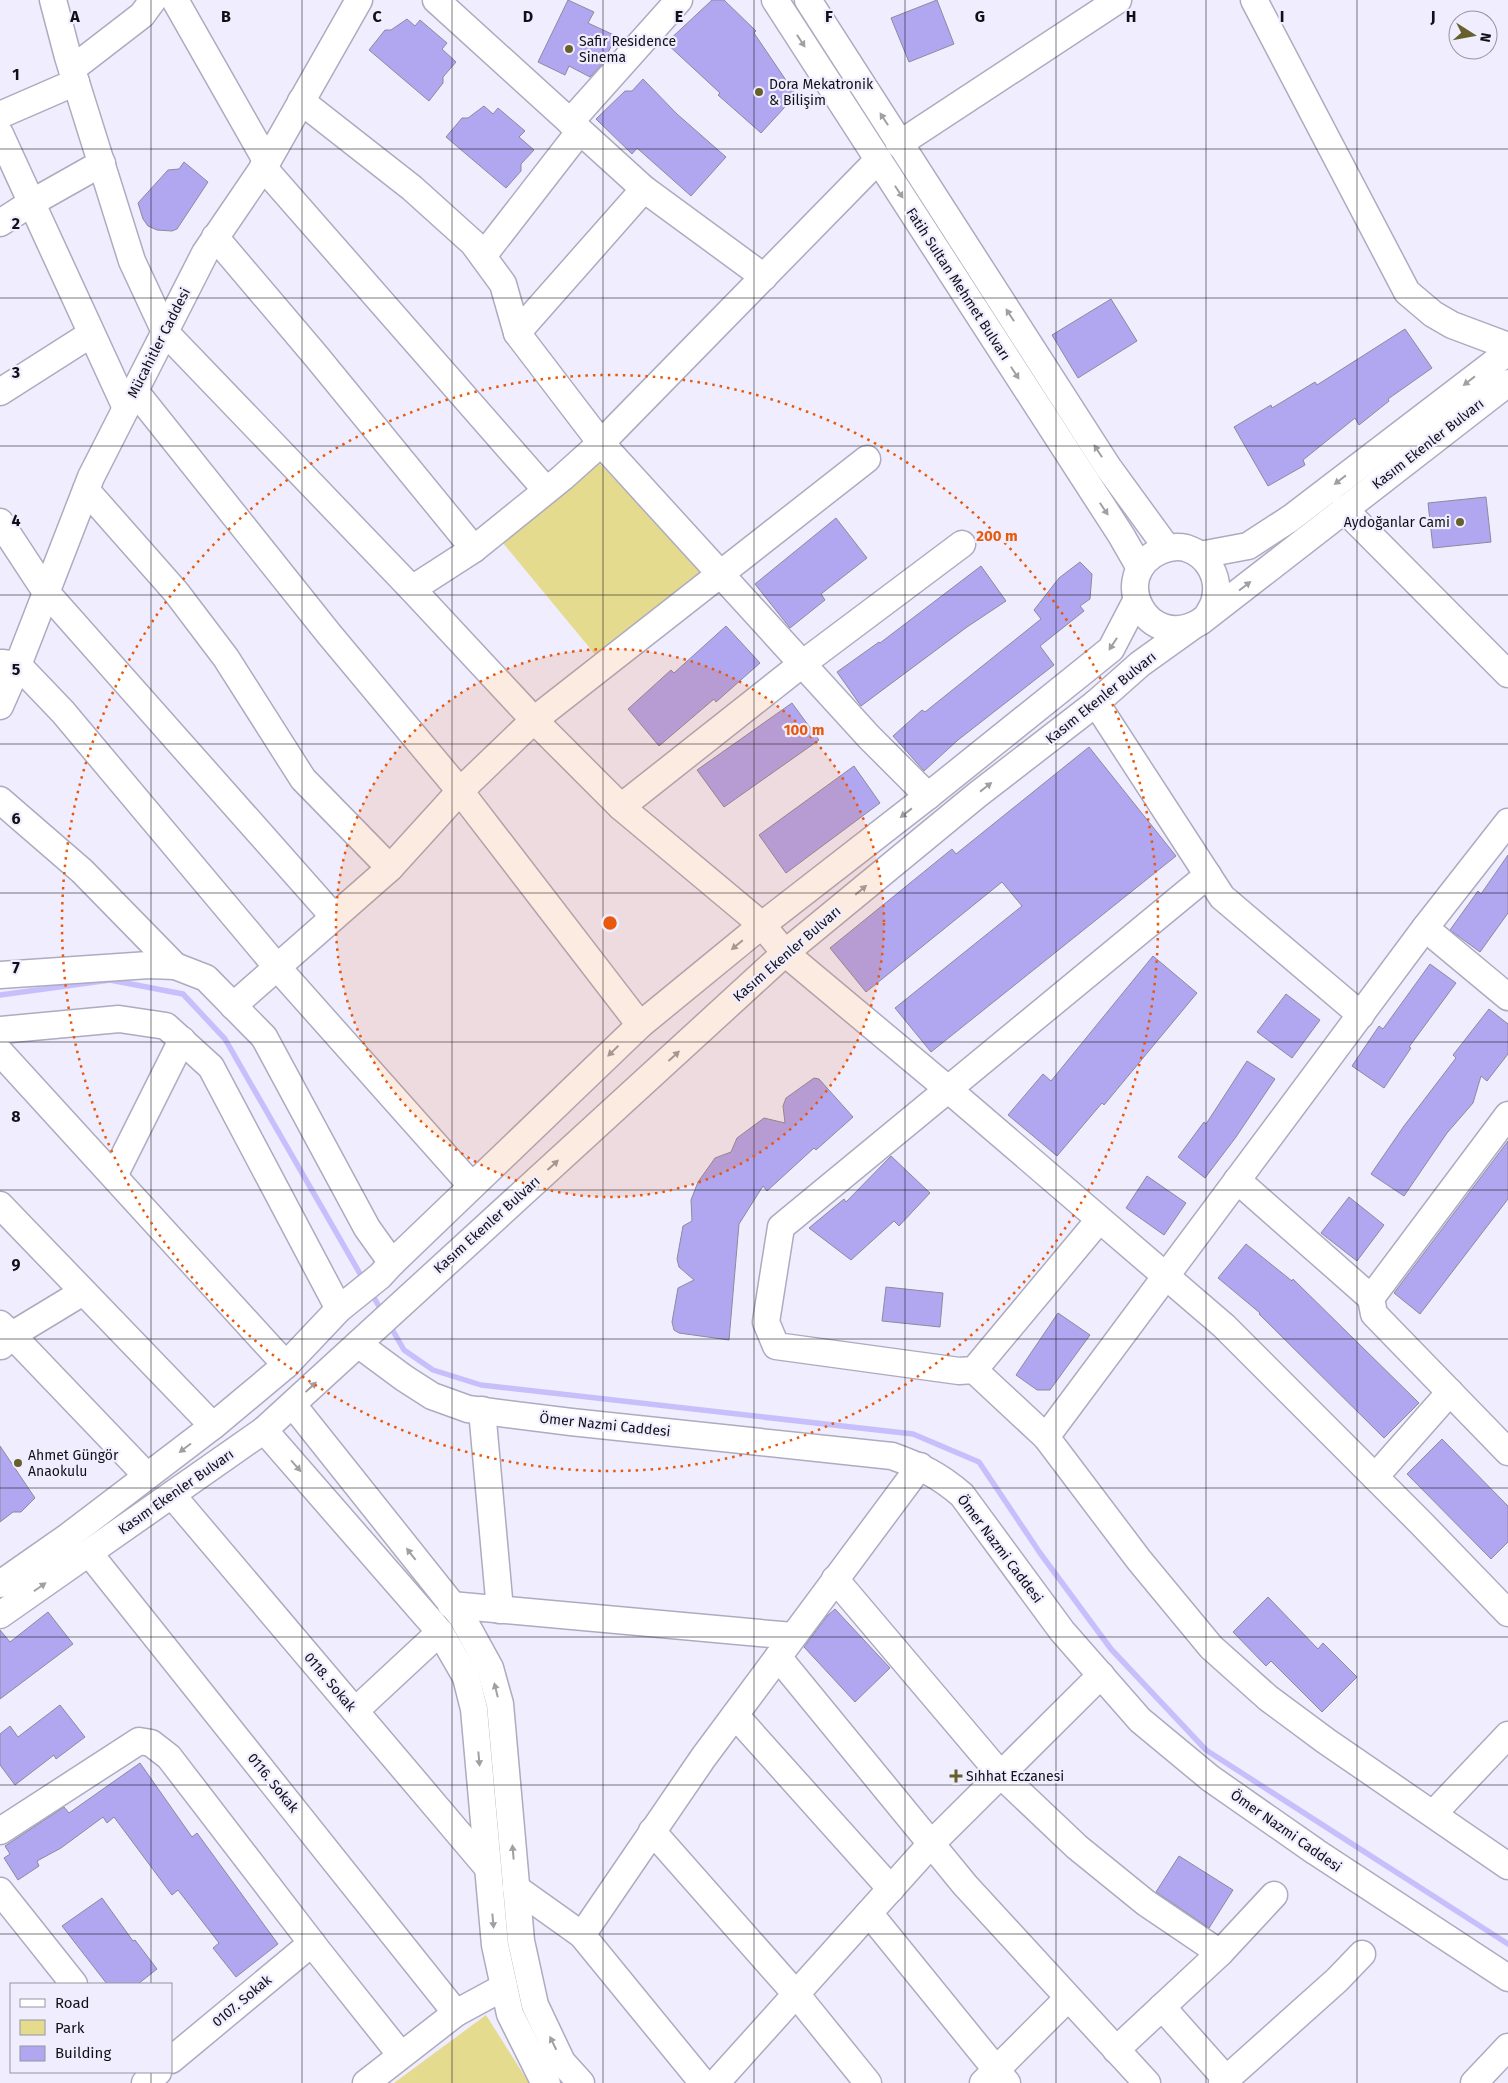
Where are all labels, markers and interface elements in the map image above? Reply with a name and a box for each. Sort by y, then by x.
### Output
text: A [69,7,80,26]
text: B [221,7,231,26]
text: C [372,7,382,26]
text: D [523,7,533,26]
text: E [675,7,683,26]
text: F [825,7,833,26]
text: G [975,7,985,26]
text: H [1126,7,1136,26]
text: I [1280,7,1284,26]
text: J [1429,7,1436,26]
north arrow [1448,10,1498,60]
text: N [1476,31,1495,44]
place label: Safir Residence Sinema [579,33,676,66]
one-way arrow [797,34,806,48]
marker: Safir Residence Sinema [563,43,575,55]
text: 1 [12,65,20,84]
place label: Dora Mekatronik & Bilişim [769,76,874,109]
marker: Dora Mekatronik & Bilişim [753,86,765,98]
one-way arrow [879,113,889,126]
one-way arrow [894,186,904,199]
street label: Fatih Sultan Mehmet Bulvarı [902,205,1014,363]
text: 2 [12,214,20,233]
street label: Mücahitler Caddesi [124,285,194,401]
one-way arrow [1005,308,1014,321]
text: 3 [11,363,20,382]
one-way arrow [1010,366,1020,380]
one-way arrow [1463,376,1476,387]
street label: Kasım Ekenler Bulvarı [1369,395,1487,493]
one-way arrow [1093,445,1103,458]
one-way arrow [1334,475,1347,486]
one-way arrow [1099,503,1109,516]
text: 4 [11,511,21,530]
place label: Aydoğanlar Cami [1344,514,1450,531]
marker: Aydoğanlar Cami [1454,516,1466,528]
text: 200 m [976,527,1018,545]
one-way arrow [1238,581,1251,592]
one-way arrow [1108,637,1117,651]
street label: Kasım Ekenler Bulvarı [1042,648,1160,748]
text: 5 [12,660,21,679]
text: 100 m [784,721,824,739]
one-way arrow [979,782,992,793]
one-way arrow [899,808,913,818]
text: 6 [11,809,21,828]
one-way arrow [854,885,867,896]
street label: Kasım Ekenler Bulvarı [730,903,844,1005]
centre of rings [601,914,619,932]
one-way arrow [731,940,744,951]
text: 7 [12,958,20,977]
one-way arrow [608,1045,620,1057]
one-way arrow [667,1050,679,1062]
text: 8 [11,1107,21,1126]
one-way arrow [547,1159,559,1171]
street label: Kasım Ekenler Bulvarı [430,1173,544,1277]
text: 9 [12,1255,21,1274]
one-way arrow [305,1382,318,1393]
street label: Ömer Nazmi Caddesi [539,1409,671,1440]
one-way arrow [179,1442,192,1453]
street label: Kasım Ekenler Bulvarı [115,1446,237,1538]
place label: Ahmet Güngör Anaokulu [28,1447,119,1480]
marker: Ahmet Güngör Anaokulu [12,1457,24,1469]
one-way arrow [290,1459,302,1471]
street label: Ömer Nazmi Caddesi [954,1491,1047,1607]
one-way arrow [406,1548,417,1561]
one-way arrow [33,1582,47,1592]
street label: 0118. Sokak [300,1649,360,1716]
one-way arrow [492,1683,500,1698]
street label: 0116. Sokak [244,1750,303,1817]
one-way arrow [475,1751,483,1767]
place label: Sıhhat Eczanesi [966,1768,1064,1785]
marker: Sıhhat Eczanesi [950,1770,962,1782]
street label: Ömer Nazmi Caddesi [1227,1785,1345,1876]
one-way arrow [509,1844,517,1860]
one-way arrow [489,1913,497,1929]
street label: 0107. Sokak [209,1971,276,2031]
legend [10,1983,172,2073]
text: Road [55,1994,90,2012]
text: Park [55,2019,85,2037]
one-way arrow [549,2036,557,2050]
text: Building [55,2044,111,2062]

